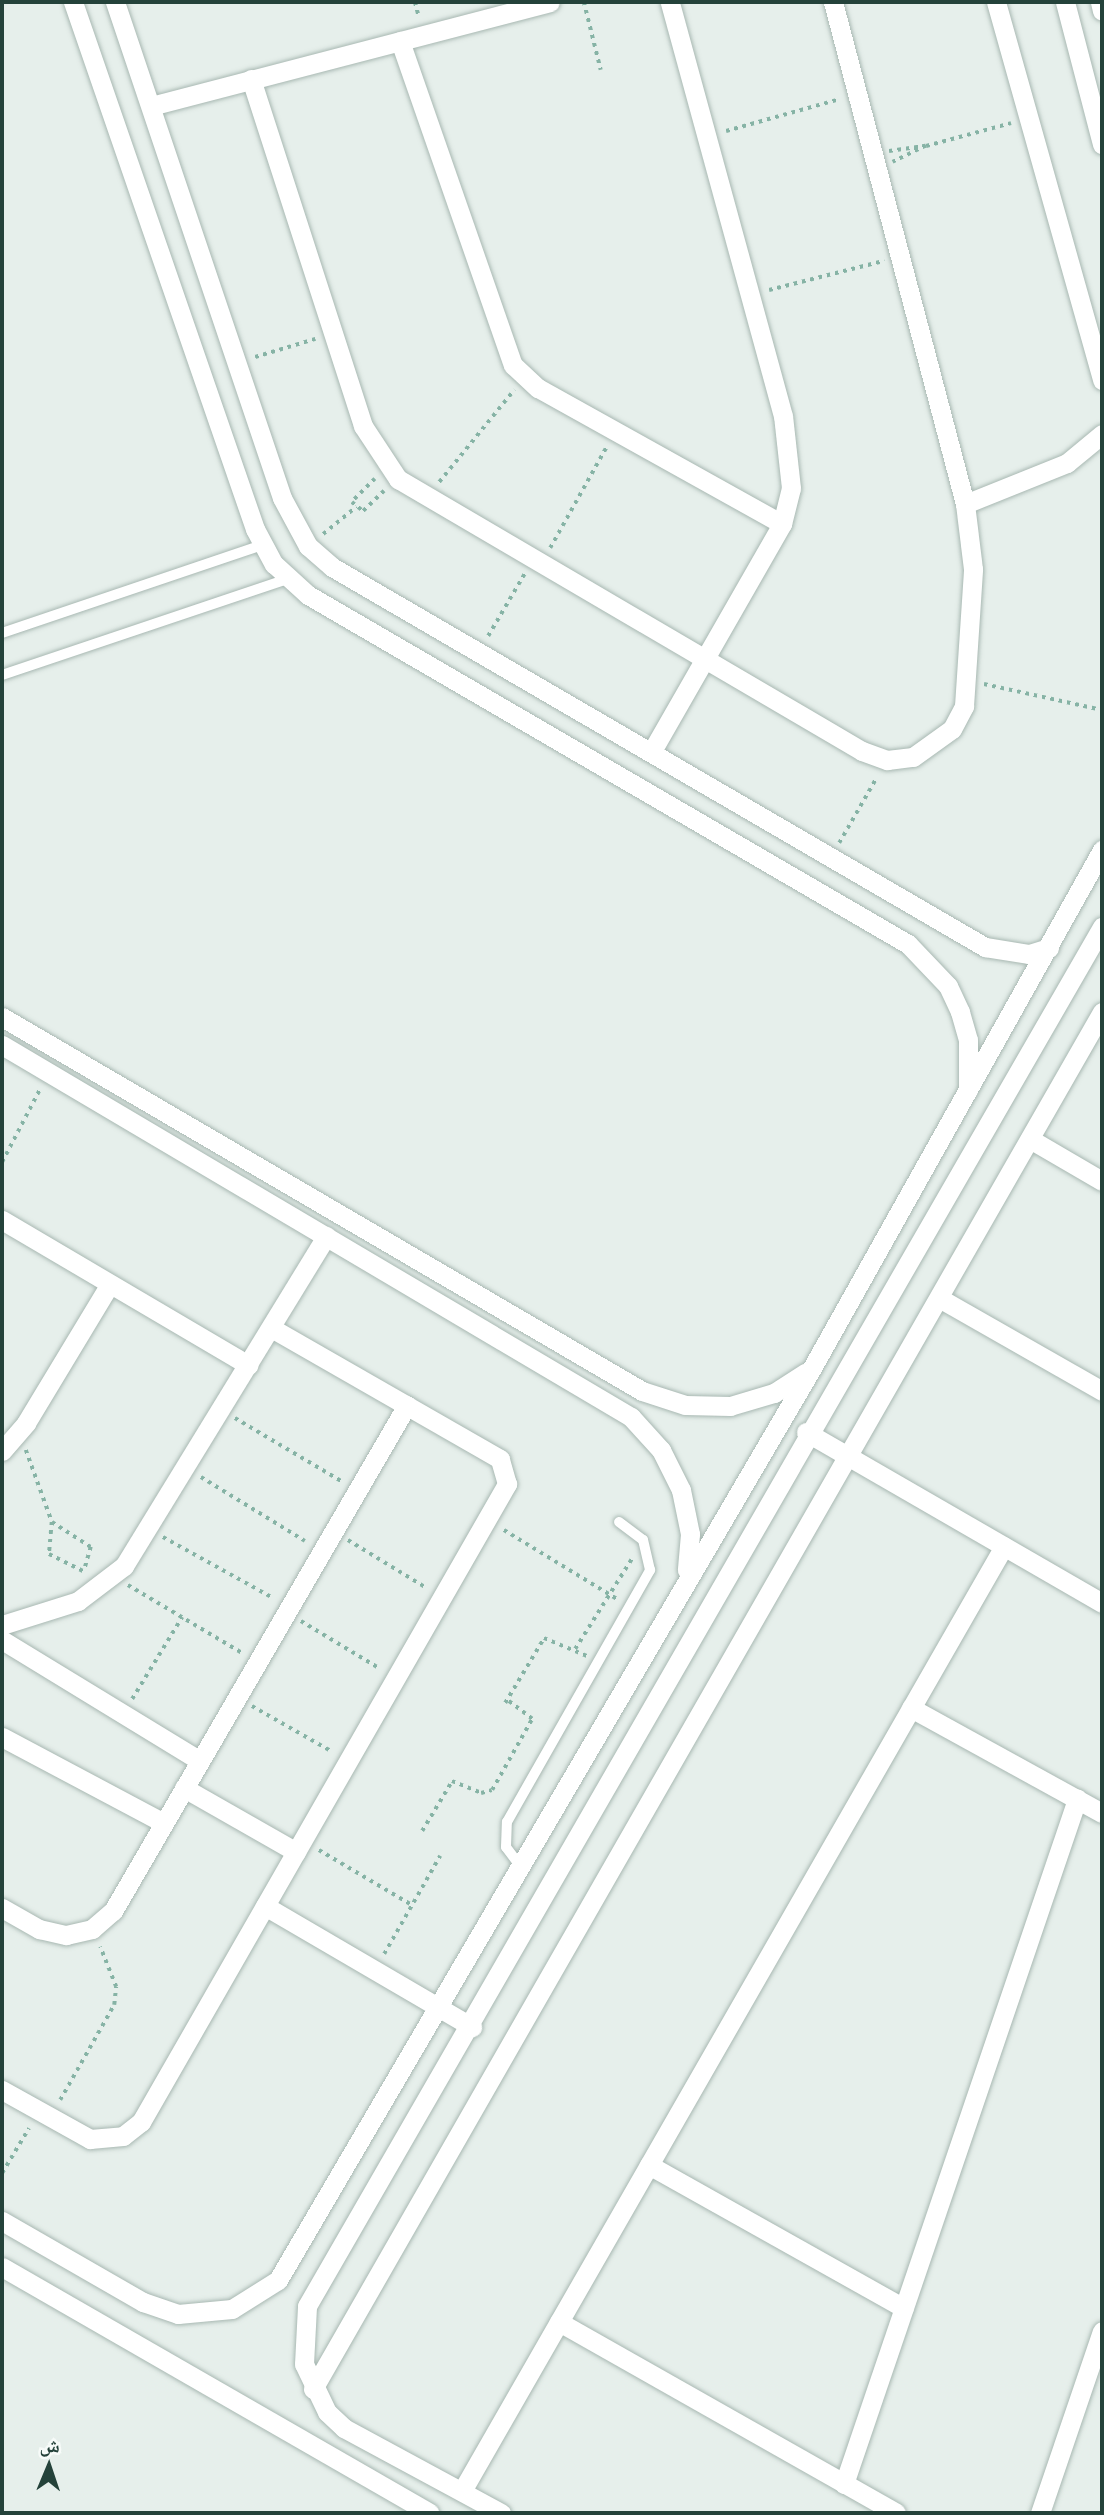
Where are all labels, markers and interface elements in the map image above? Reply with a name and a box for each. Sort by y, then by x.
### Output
text: ش [39,2430,60,2459]
north arrow [14,2431,84,2501]

